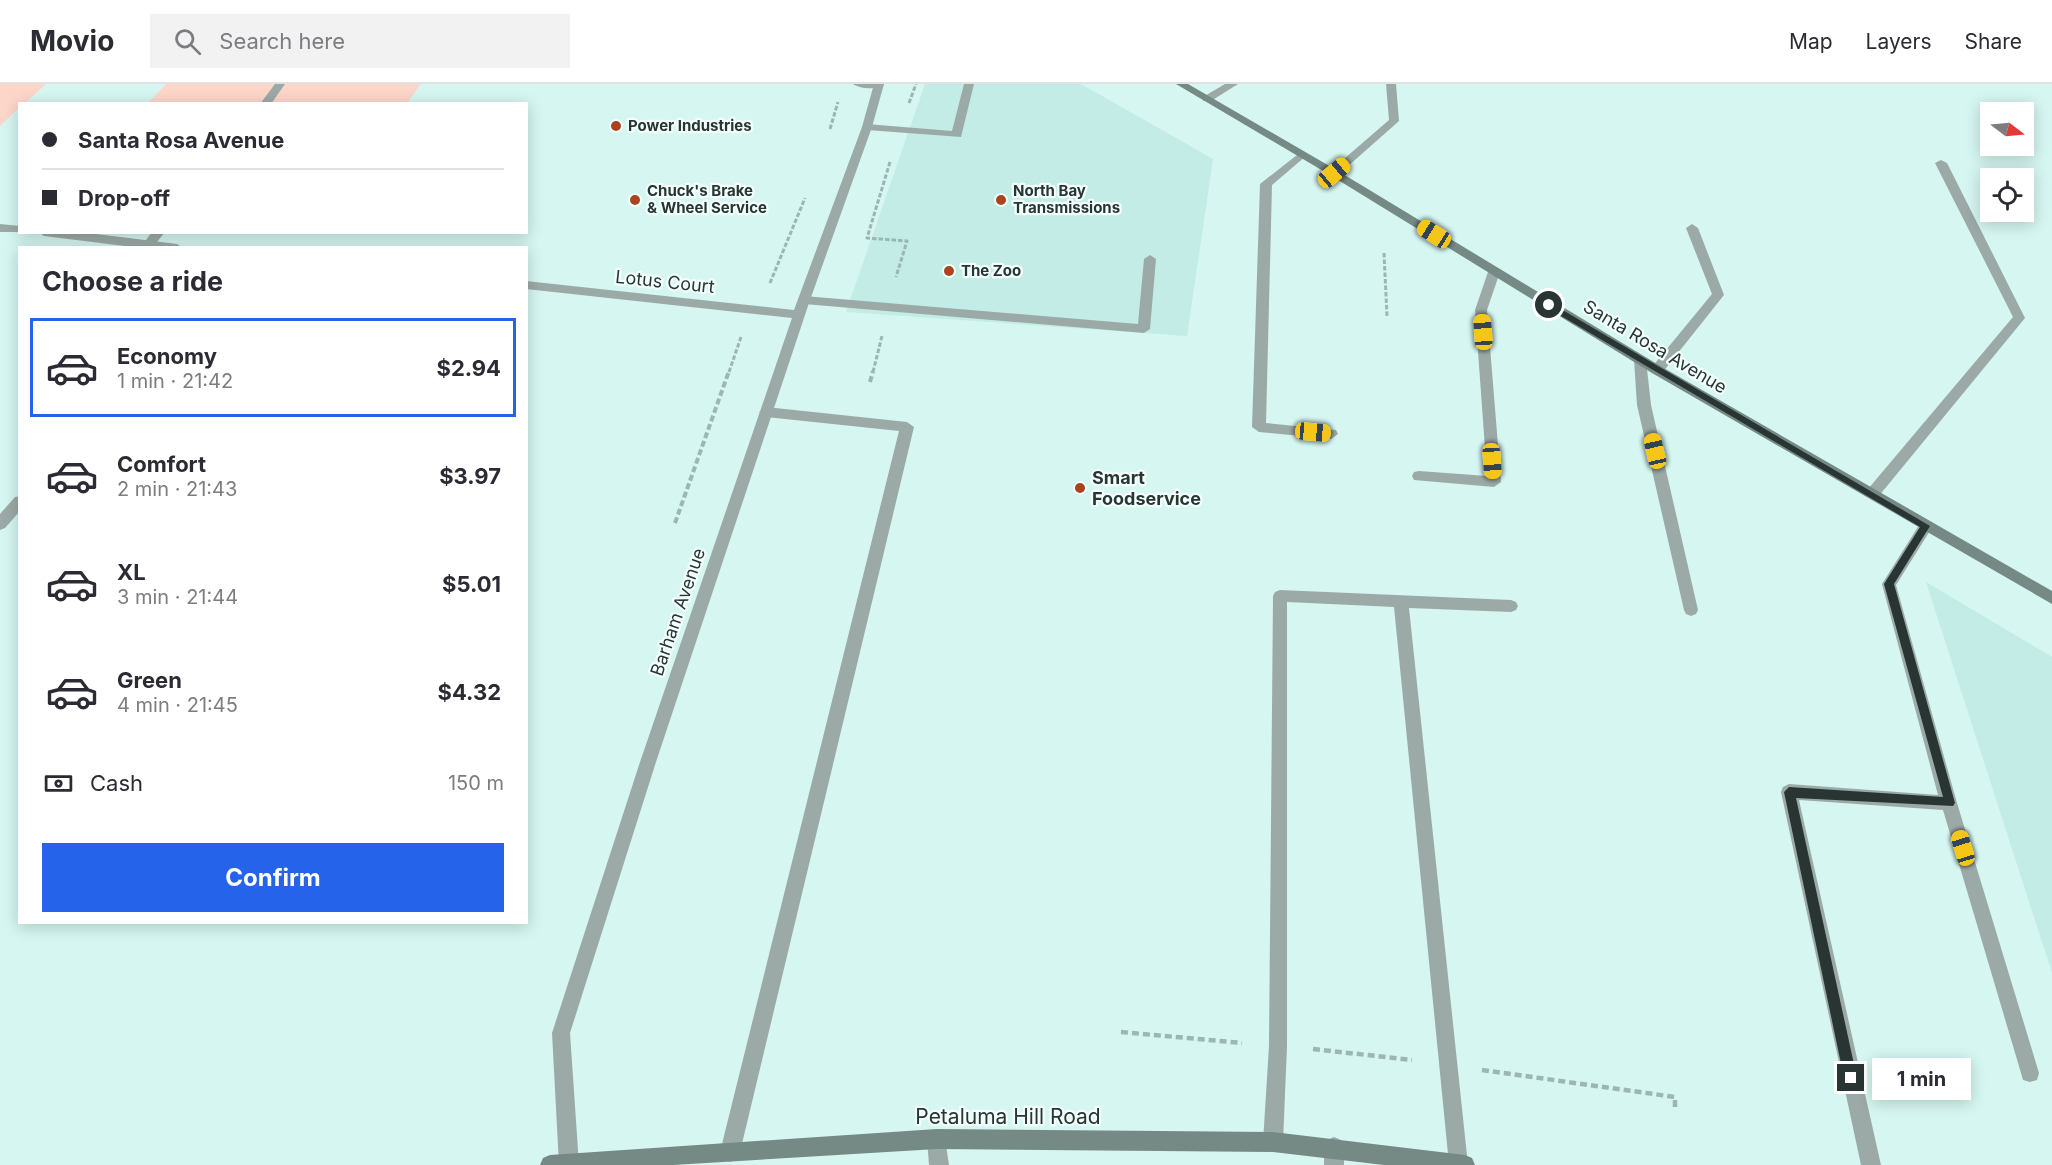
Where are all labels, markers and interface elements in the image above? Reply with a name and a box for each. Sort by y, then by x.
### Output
search box [150,14,570,68]
text: Movio [30,24,114,58]
icon: search [171,25,204,58]
text: Search here [219,28,345,54]
text: Map [1789,29,1833,54]
text: Layers [1866,29,1932,54]
text: Share [1965,29,2022,54]
north arrow [1980,102,2034,156]
map controls [1980,102,2034,222]
place label: Power Industries [628,116,752,135]
marker: Power Industries [609,119,623,133]
text: Santa Rosa Avenue [78,127,284,153]
car [1314,155,1354,191]
button: locate [1980,168,2034,222]
place label: Chuck's Brake & Wheel Service [647,181,767,217]
place label: North Bay Transmissions [1013,181,1120,217]
text: Drop-off [78,185,170,211]
marker: Chuck's Brake & Wheel Service [628,193,642,207]
marker: North Bay Transmissions [994,193,1008,207]
car [1414,217,1454,251]
place label: The Zoo [961,261,1021,280]
marker: The Zoo [942,264,956,278]
text: Choose a ride [42,265,223,298]
street label: Lotus Court [614,266,716,297]
route start [1535,291,1562,318]
street label: Santa Rosa Avenue [1580,295,1731,398]
car [1473,313,1493,351]
icon: car [45,341,99,395]
text: Economy [117,343,217,369]
text: $2.94 [437,355,501,381]
text: 1 min · 21:42 [117,369,233,393]
car [1294,421,1332,443]
car [1642,431,1668,471]
car [1482,442,1502,480]
icon: car [45,449,99,503]
text: Comfort [117,451,206,477]
text: $3.97 [439,463,501,489]
place label: Smart Foodservice [1092,467,1201,509]
text: 2 min · 21:43 [117,477,237,501]
marker: Smart Foodservice [1073,481,1087,495]
street label: Barham Avenue [646,545,709,678]
icon: car [45,557,99,611]
text: XL [117,559,146,585]
text: $5.01 [442,571,501,597]
text: 3 min · 21:44 [117,585,238,609]
icon: car [45,665,99,719]
text: Green [117,667,182,693]
text: $4.32 [438,679,501,705]
text: 4 min · 21:45 [117,693,238,717]
icon: cash [42,767,75,800]
text: Cash [90,770,143,796]
text: 150 m [448,771,504,795]
car [1949,828,1977,868]
button: Confirm [42,843,504,912]
callout: 1 min [1872,1057,1971,1099]
route end [1837,1064,1864,1091]
text: 1 min [1897,1067,1946,1091]
street label: Petaluma Hill Road [915,1104,1101,1129]

